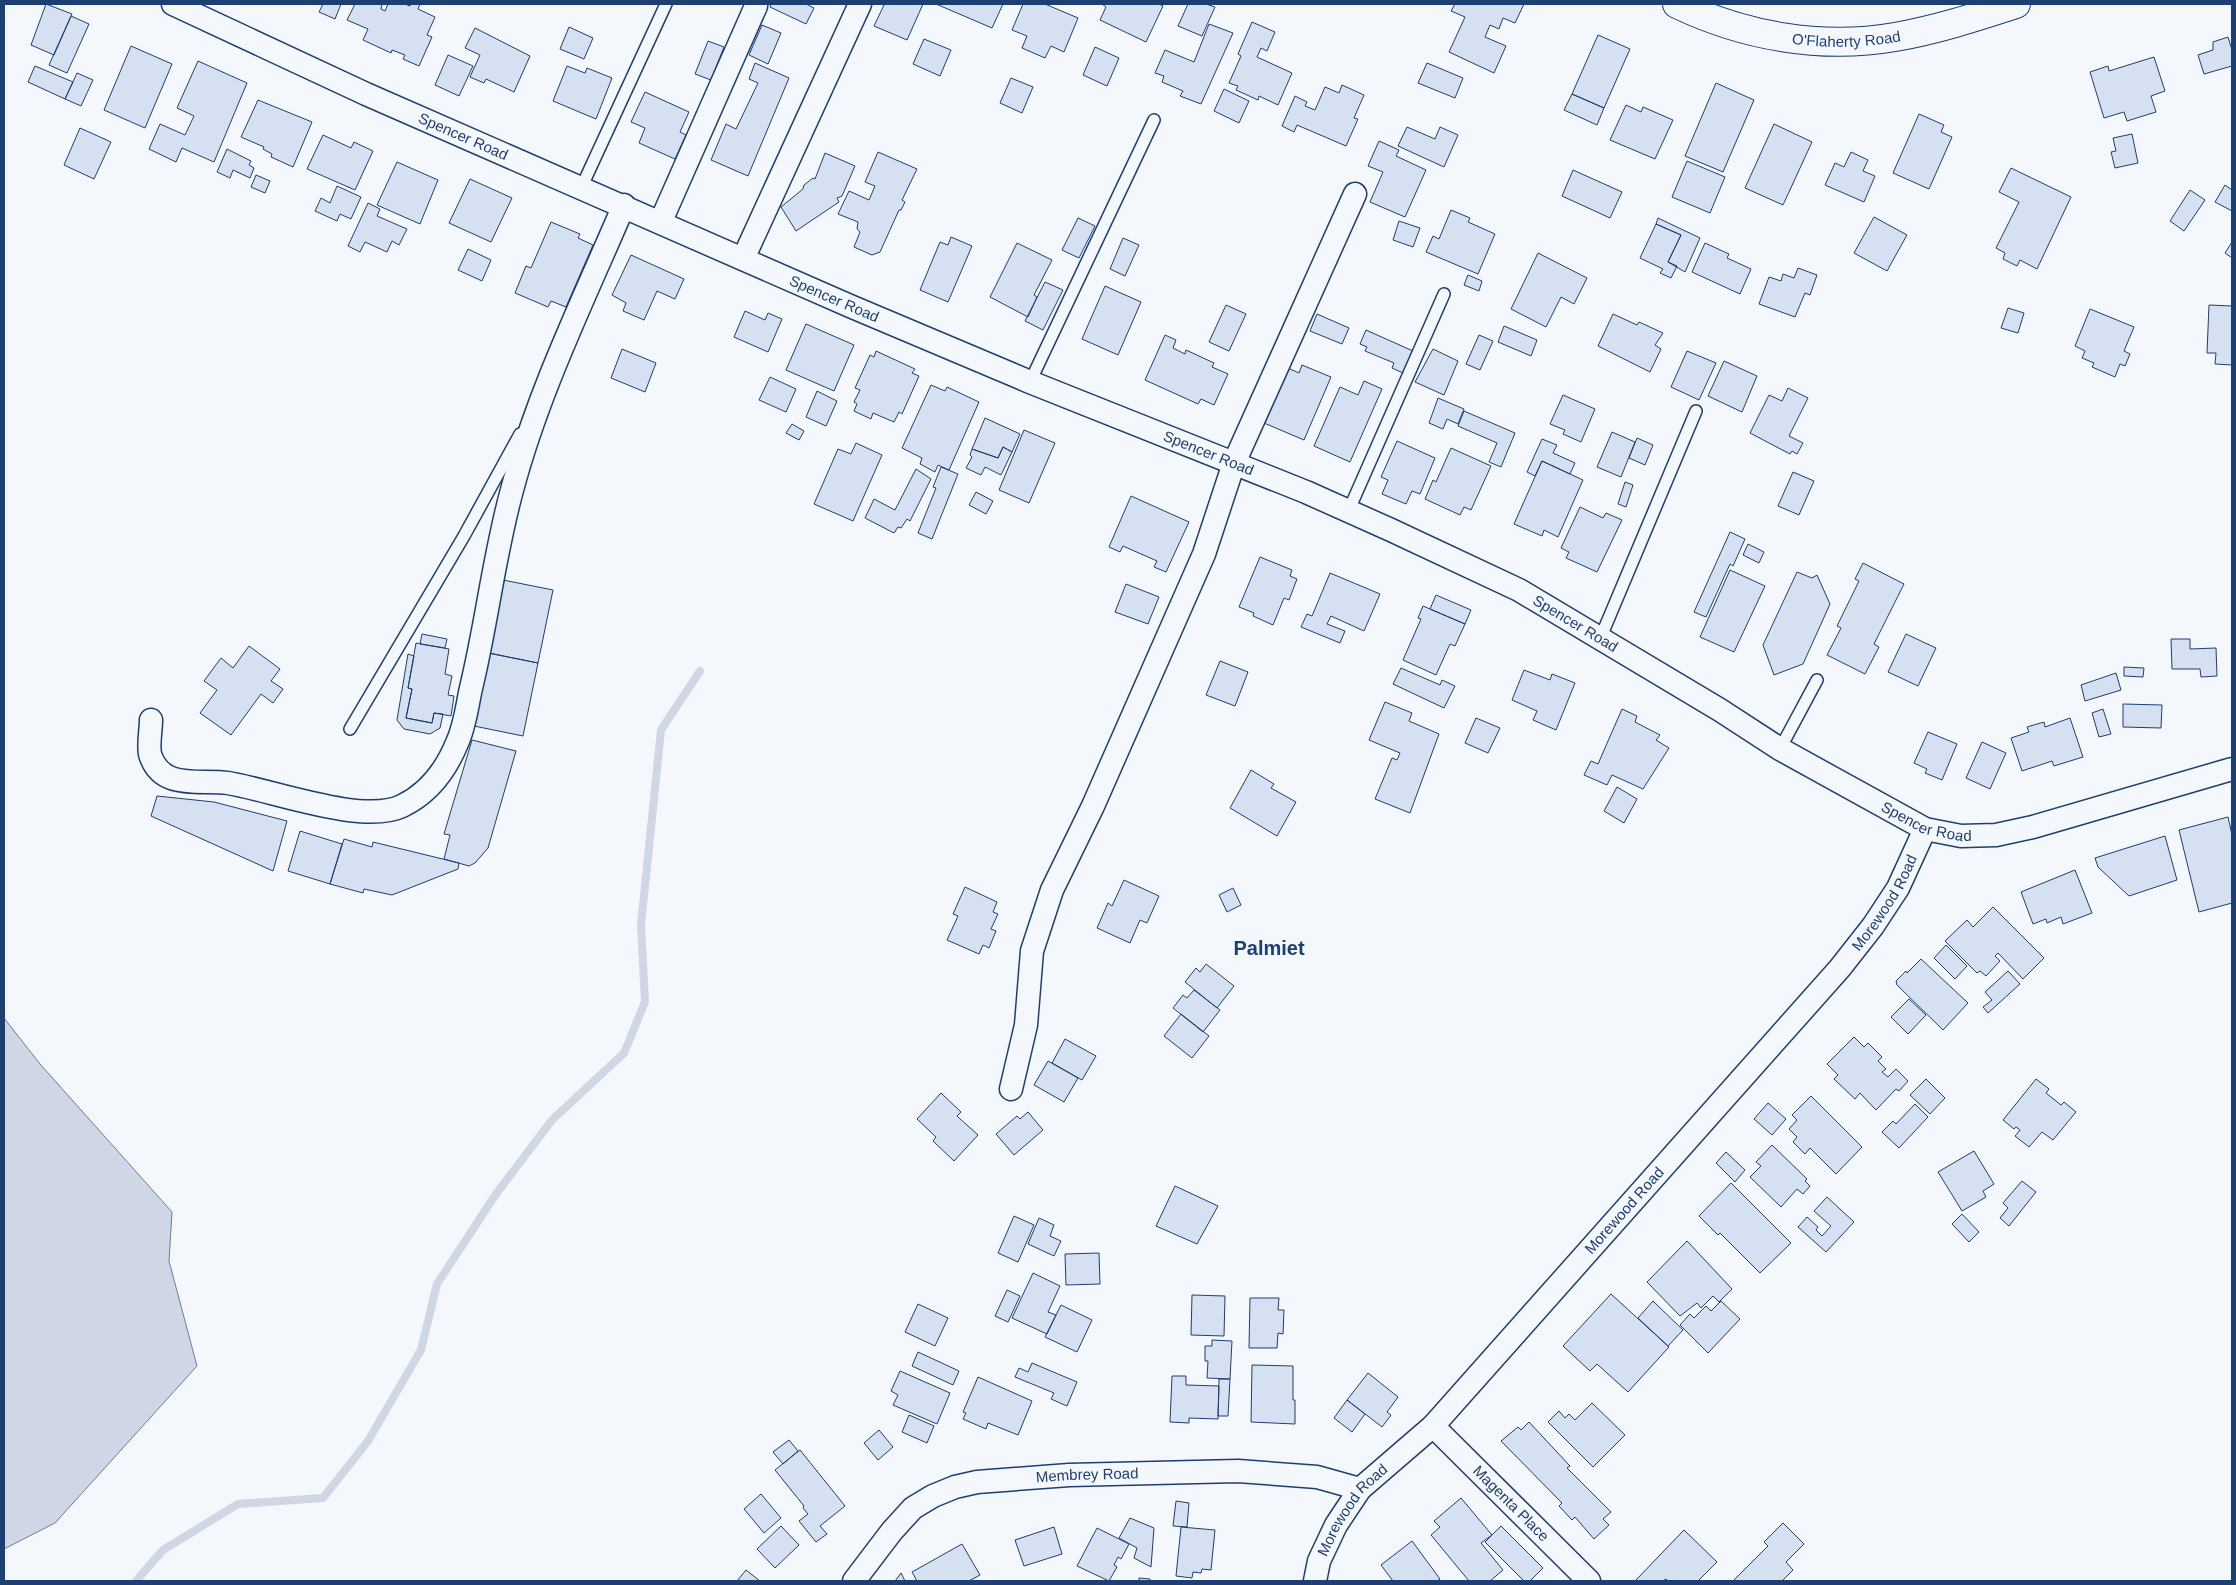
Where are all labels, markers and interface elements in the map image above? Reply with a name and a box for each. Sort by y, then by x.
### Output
street label: O'Flaherty Road [1791,27,1902,50]
street label: Spencer Road [416,109,511,163]
street label: Spencer Road [787,272,882,325]
street label: Spencer Road [1161,427,1256,478]
street label: Spencer Road [1530,591,1621,655]
street label: Spencer Road [1879,798,1972,844]
street label: Morewood Road [1848,852,1920,954]
district label: Palmiet [1233,937,1305,959]
street label: Morewood Road [1581,1164,1667,1257]
street label: Morewood Road [1314,1460,1391,1558]
street label: Magenta Place [1470,1462,1553,1544]
street label: Membrey Road [1035,1464,1139,1485]

